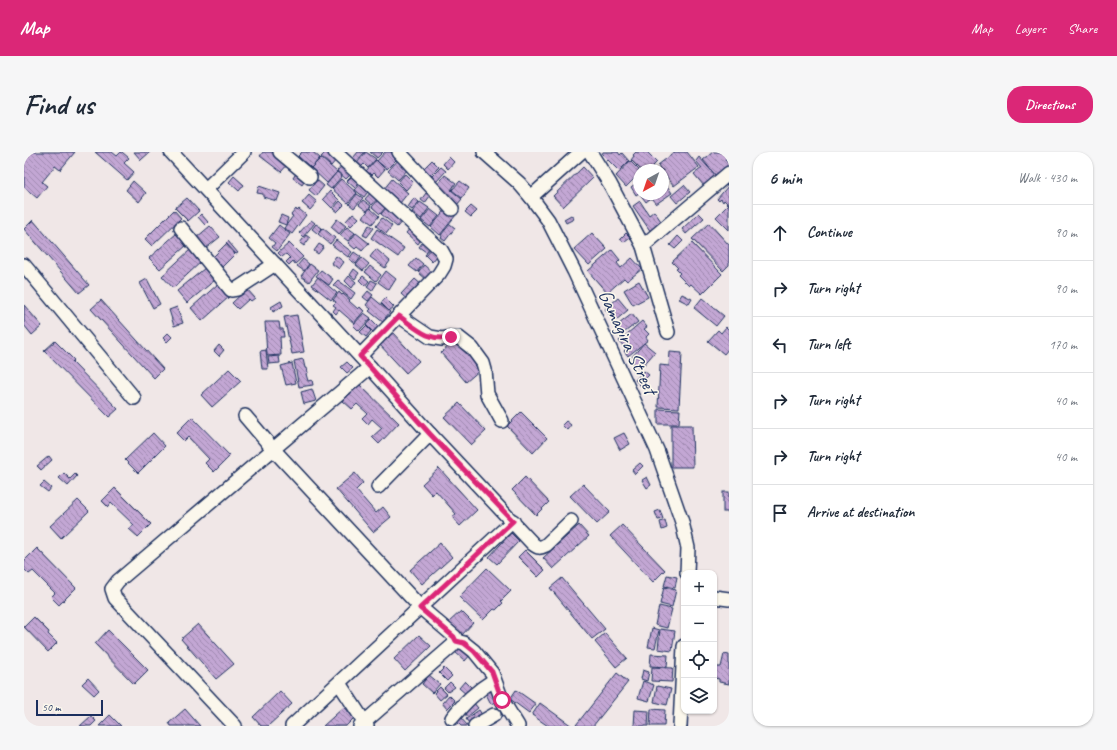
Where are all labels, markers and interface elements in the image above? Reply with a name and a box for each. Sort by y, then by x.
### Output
text: Map [20,16,50,40]
text: Map [971,20,993,37]
text: Layers [1015,20,1046,37]
text: Share [1068,20,1097,37]
button: Directions [1007,86,1093,123]
text: Find us [24,87,94,122]
north arrow [633,164,669,200]
text: 6 min [769,168,802,189]
text: Walk · 430 m [1018,170,1077,186]
icon: ahead [769,222,791,244]
text: Continue [807,223,852,242]
text: 90 m [1055,225,1077,241]
icon: right [769,278,791,300]
text: Turn right [807,279,860,298]
text: 90 m [1055,281,1077,297]
street label: Gamagira Street [593,286,665,401]
route end [442,328,460,346]
icon: left [769,334,791,356]
text: Turn left [807,335,850,354]
text: 170 m [1049,337,1077,353]
icon: right [769,390,791,412]
text: Turn right [807,391,860,410]
text: 40 m [1055,393,1077,409]
icon: right [769,446,791,468]
text: Turn right [807,447,860,466]
text: 40 m [1055,449,1077,465]
icon: arrive [769,502,791,524]
text: Arrive at destination [807,503,914,522]
map controls [681,570,717,714]
button: + [681,570,717,606]
button: − [681,606,717,642]
button: locate [681,642,717,678]
button: layers [681,678,717,714]
route start [493,691,511,709]
scale bar [36,698,103,717]
text: 50 m [42,700,61,714]

